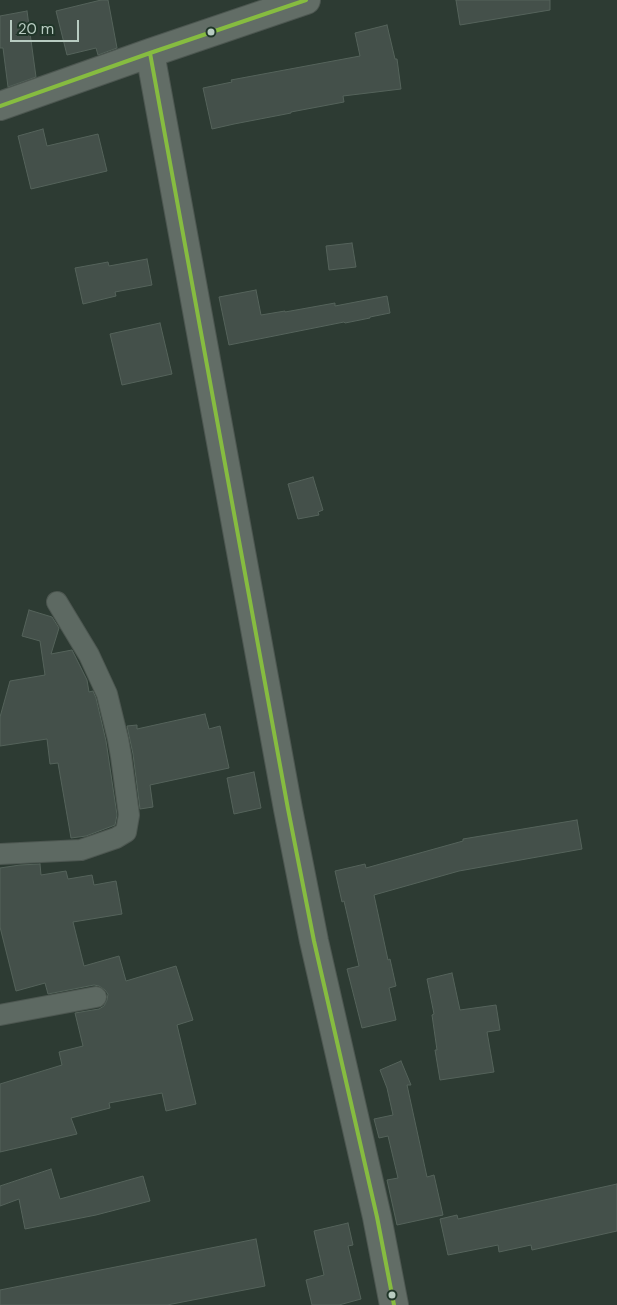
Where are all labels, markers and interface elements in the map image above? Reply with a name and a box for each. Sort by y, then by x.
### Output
scale bar [12,10,81,42]
text: 20 m [18,19,54,39]
unlabelled marker [206,27,216,37]
unlabelled marker [387,1290,397,1300]

